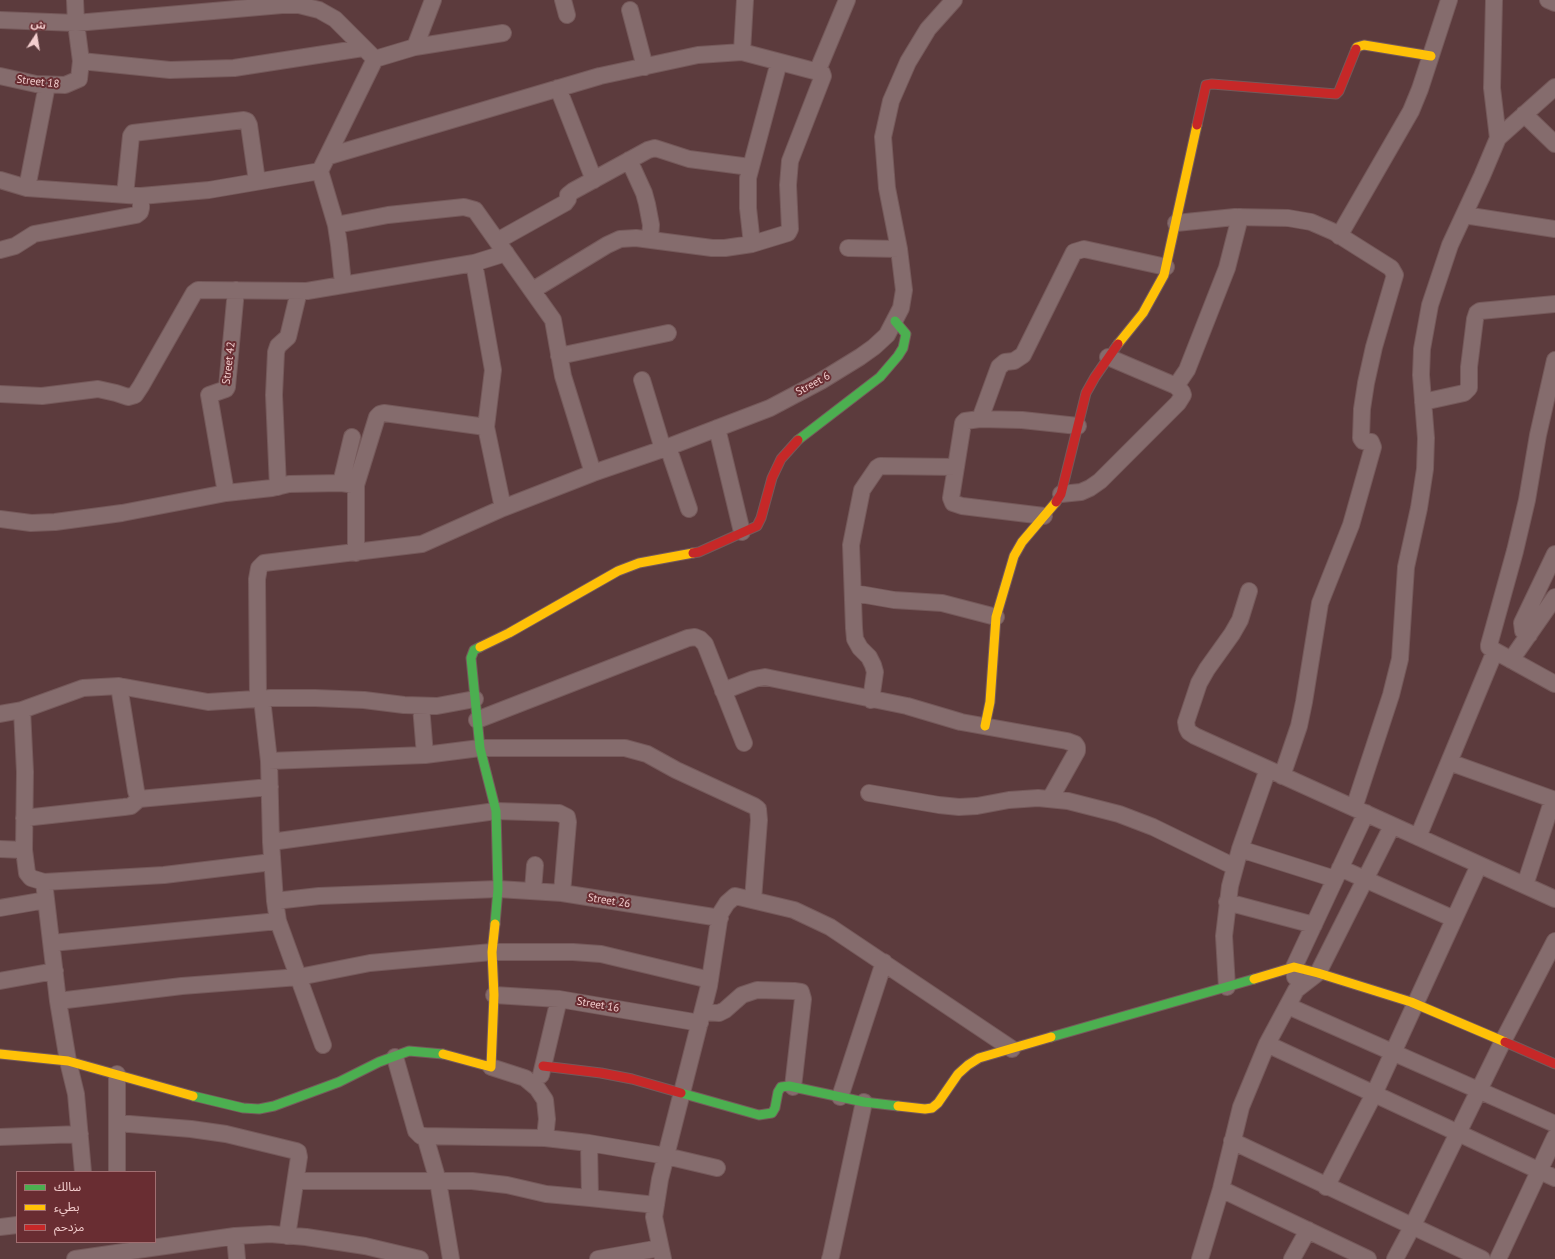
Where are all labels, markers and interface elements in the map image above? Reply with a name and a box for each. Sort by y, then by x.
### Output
north arrow [16,16,56,56]
text: ش [30,16,47,33]
street label: Street 18 [16,73,60,91]
street label: Street 42 [220,341,238,385]
street label: Street 6 [794,369,832,399]
street label: Street 26 [587,891,631,911]
street label: Street 16 [576,995,620,1015]
legend [16,1171,156,1243]
text: سالك [54,1179,81,1194]
text: بطيء [54,1199,80,1214]
text: مزدحم [54,1219,84,1234]

